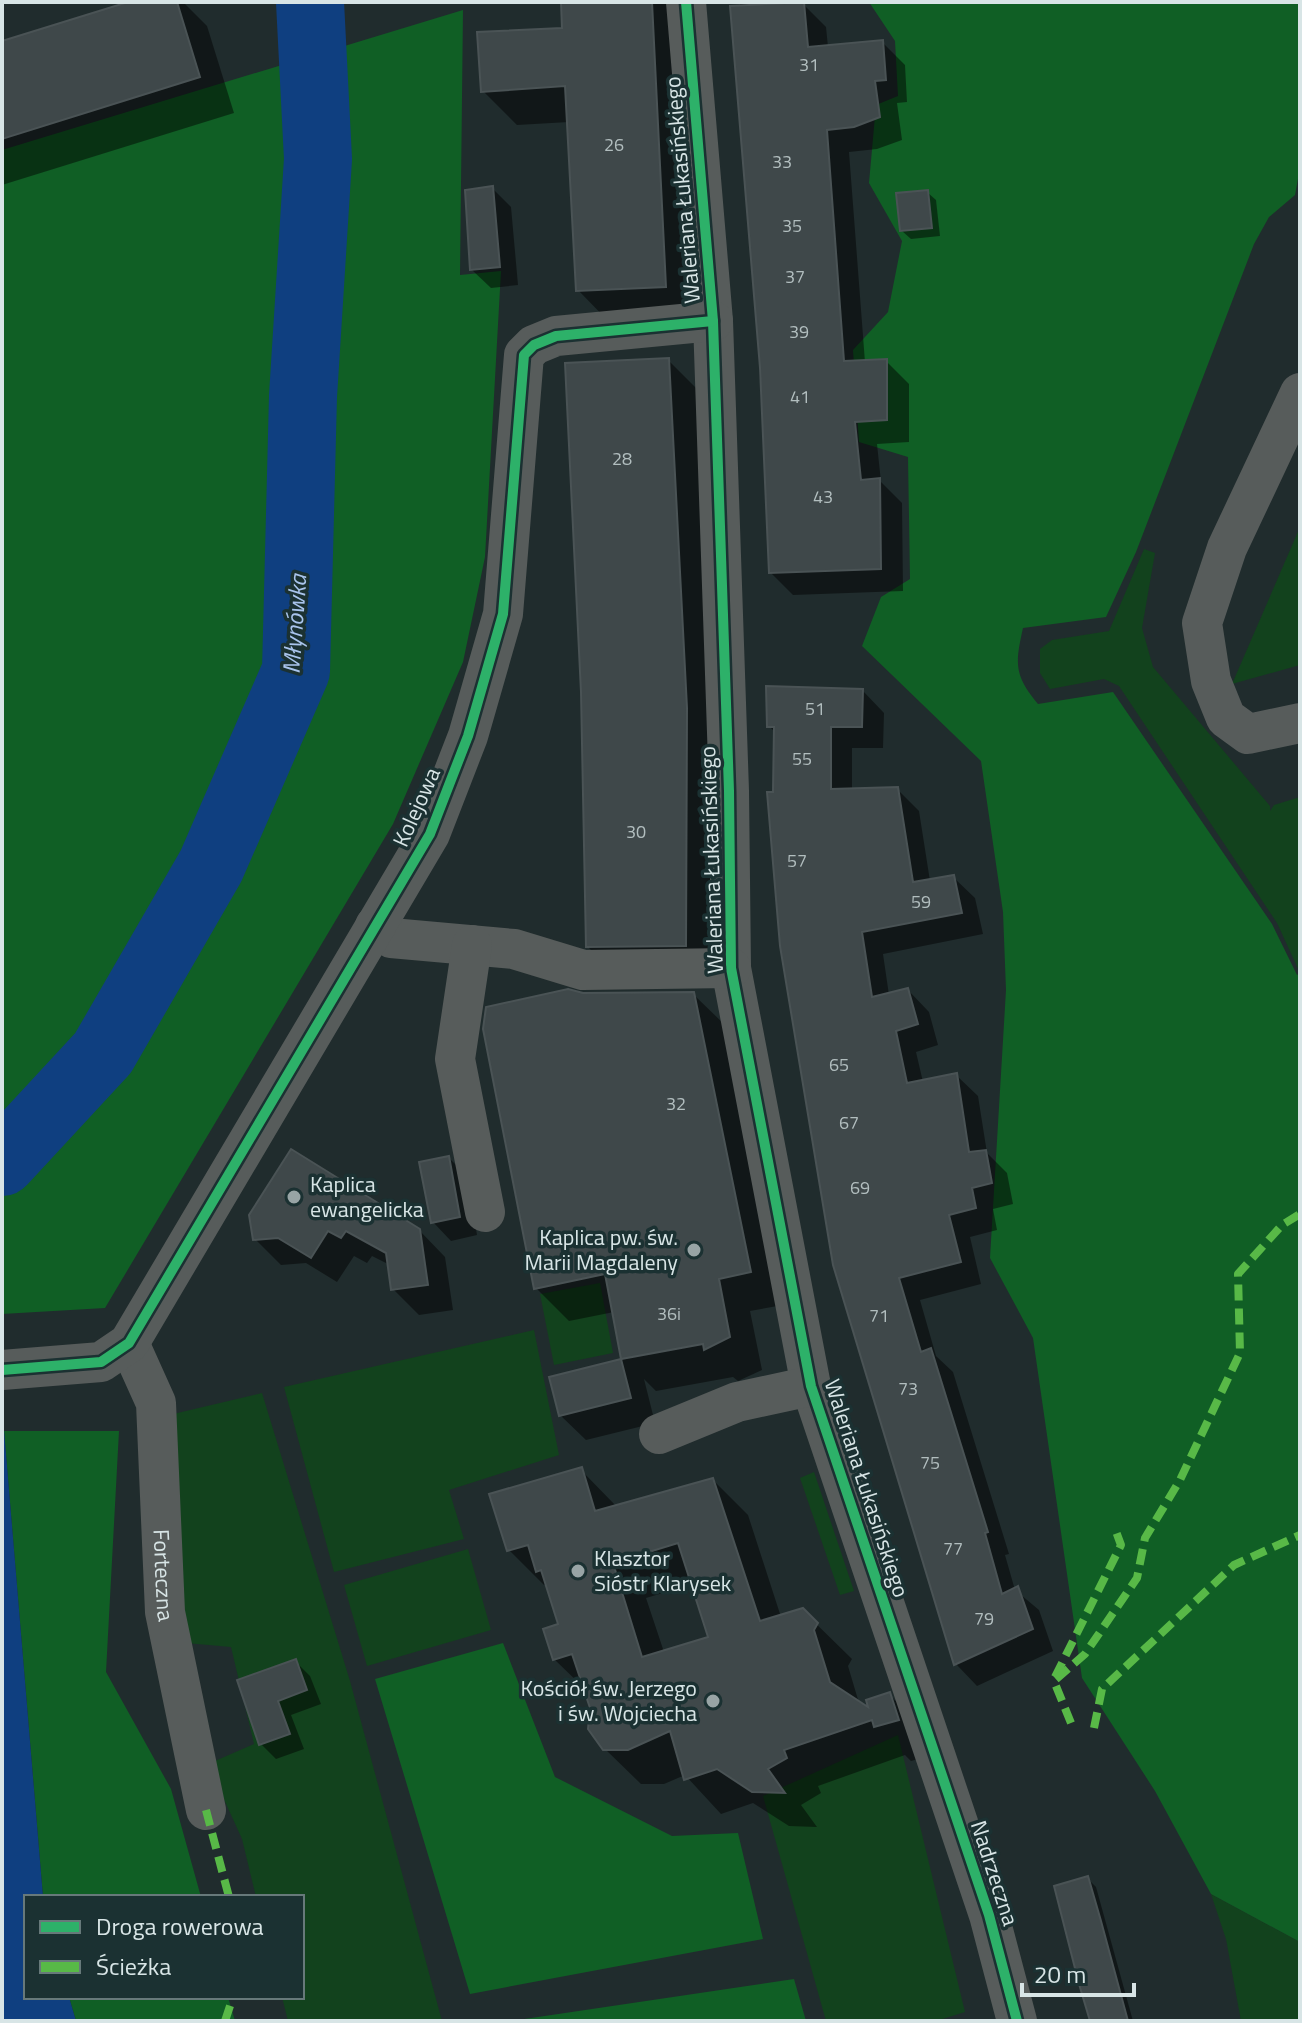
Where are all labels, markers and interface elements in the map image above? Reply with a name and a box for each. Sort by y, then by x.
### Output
house number: 31 [799,51,819,78]
street label: Waleriana Łukasińskiego [655,75,709,305]
house number: 26 [604,131,624,158]
house number: 33 [772,148,792,175]
house number: 35 [782,212,802,239]
house number: 37 [785,263,805,290]
house number: 39 [789,318,809,345]
house number: 41 [790,383,810,410]
house number: 28 [612,445,632,472]
house number: 43 [813,483,833,510]
water label: Młynówka [273,571,316,675]
house number: 51 [805,695,825,722]
house number: 55 [792,745,812,772]
street label: Waleriana Łukasińskiego [690,746,732,974]
street label: Kolejowa [383,762,449,852]
house number: 30 [626,818,646,845]
house number: 57 [787,847,807,874]
house number: 59 [911,888,931,915]
house number: 65 [829,1051,849,1078]
house number: 32 [666,1090,686,1117]
house number: 67 [839,1109,859,1136]
place label: Kaplica ewangelicka [310,1167,424,1226]
house number: 69 [850,1174,870,1201]
marker: Kaplica ewangelicka [285,1188,303,1206]
place label: Kaplica pw. św. Marii Magdaleny [524,1220,678,1279]
marker: Kaplica pw. św. Marii Magdaleny [685,1241,703,1259]
house number: 36i [657,1300,681,1327]
house number: 71 [869,1302,889,1329]
street label: Waleriana Łukasińskiego [816,1374,918,1602]
house number: 73 [898,1375,918,1402]
house number: 75 [920,1449,940,1476]
street label: Forteczna [144,1528,183,1624]
house number: 77 [943,1535,963,1562]
place label: Klasztor Sióstr Klarysek [594,1541,732,1600]
marker: Klasztor Sióstr Klarysek [569,1562,587,1580]
house number: 79 [974,1605,994,1632]
place label: Kościół św. Jerzego i św. Wojciecha [520,1671,697,1730]
marker: Kościół św. Jerzego i św. Wojciecha [704,1692,722,1710]
street label: Nadrzeczna [962,1816,1028,1930]
legend [24,1895,304,1999]
text: Droga rowerowa [96,1908,264,1944]
scale bar [1022,1947,1134,1997]
text: Ścieżka [96,1948,171,1984]
text: 20 m [1034,1956,1086,1992]

